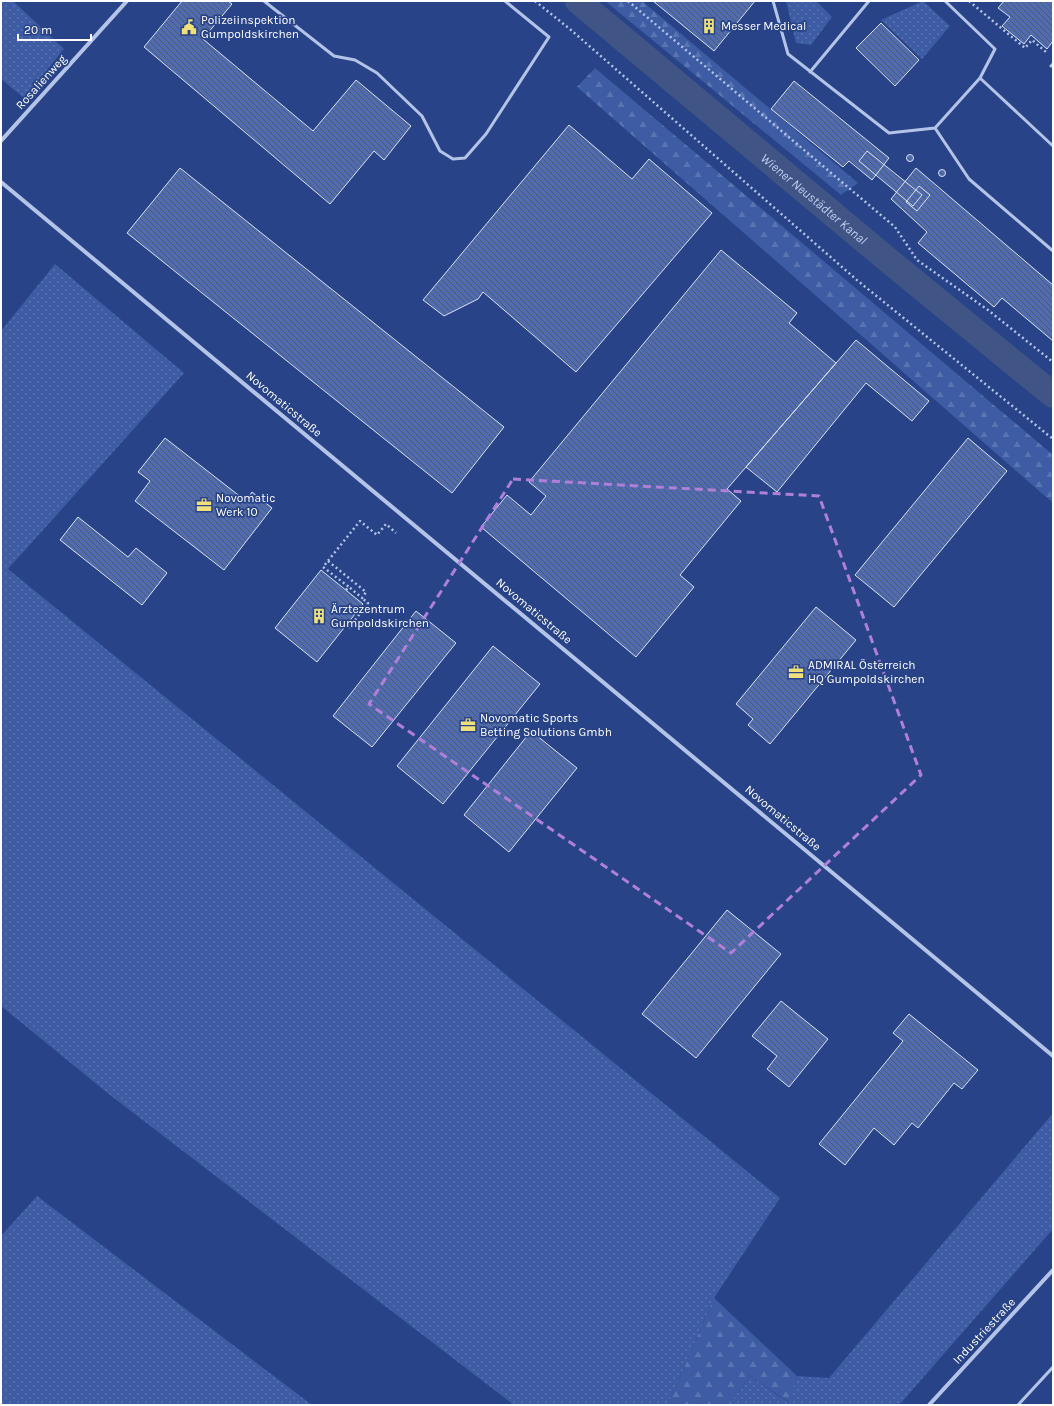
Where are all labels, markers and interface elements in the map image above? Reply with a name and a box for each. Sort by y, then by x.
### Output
place label: Polizeiinspektion Gumpoldskirchen [201,13,299,41]
scale bar [18,16,91,42]
building icon: Messer Medical [700,17,718,35]
public building icon: Polizeiinspektion Gumpoldskirchen [180,18,198,36]
place label: Messer Medical [721,19,806,33]
text: 20 m [24,23,52,37]
street label: Rosalienweg [13,52,69,112]
water label: Wiener Neustädter Kanal [758,150,870,248]
street label: Novomaticstraße [243,368,325,440]
place label: Novomatic Werk 10 [216,491,275,519]
office icon: Novomatic Werk 10 [195,496,213,514]
street label: Novomaticstraße [493,575,575,647]
place label: Ärztezentrum Gumpoldskirchen [331,602,429,630]
building icon: Ärztezentrum Gumpoldskirchen [310,607,328,625]
place label: ADMIRAL Österreich HQ Gumpoldskirchen [808,658,925,686]
office icon: ADMIRAL Österreich HQ Gumpoldskirchen [787,663,805,681]
place label: Novomatic Sports Betting Solutions Gmbh [480,711,612,739]
office icon: Novomatic Sports Betting Solutions Gmbh [459,716,477,734]
street label: Novomaticstraße [742,782,824,854]
street label: Industriestraße [950,1295,1018,1367]

